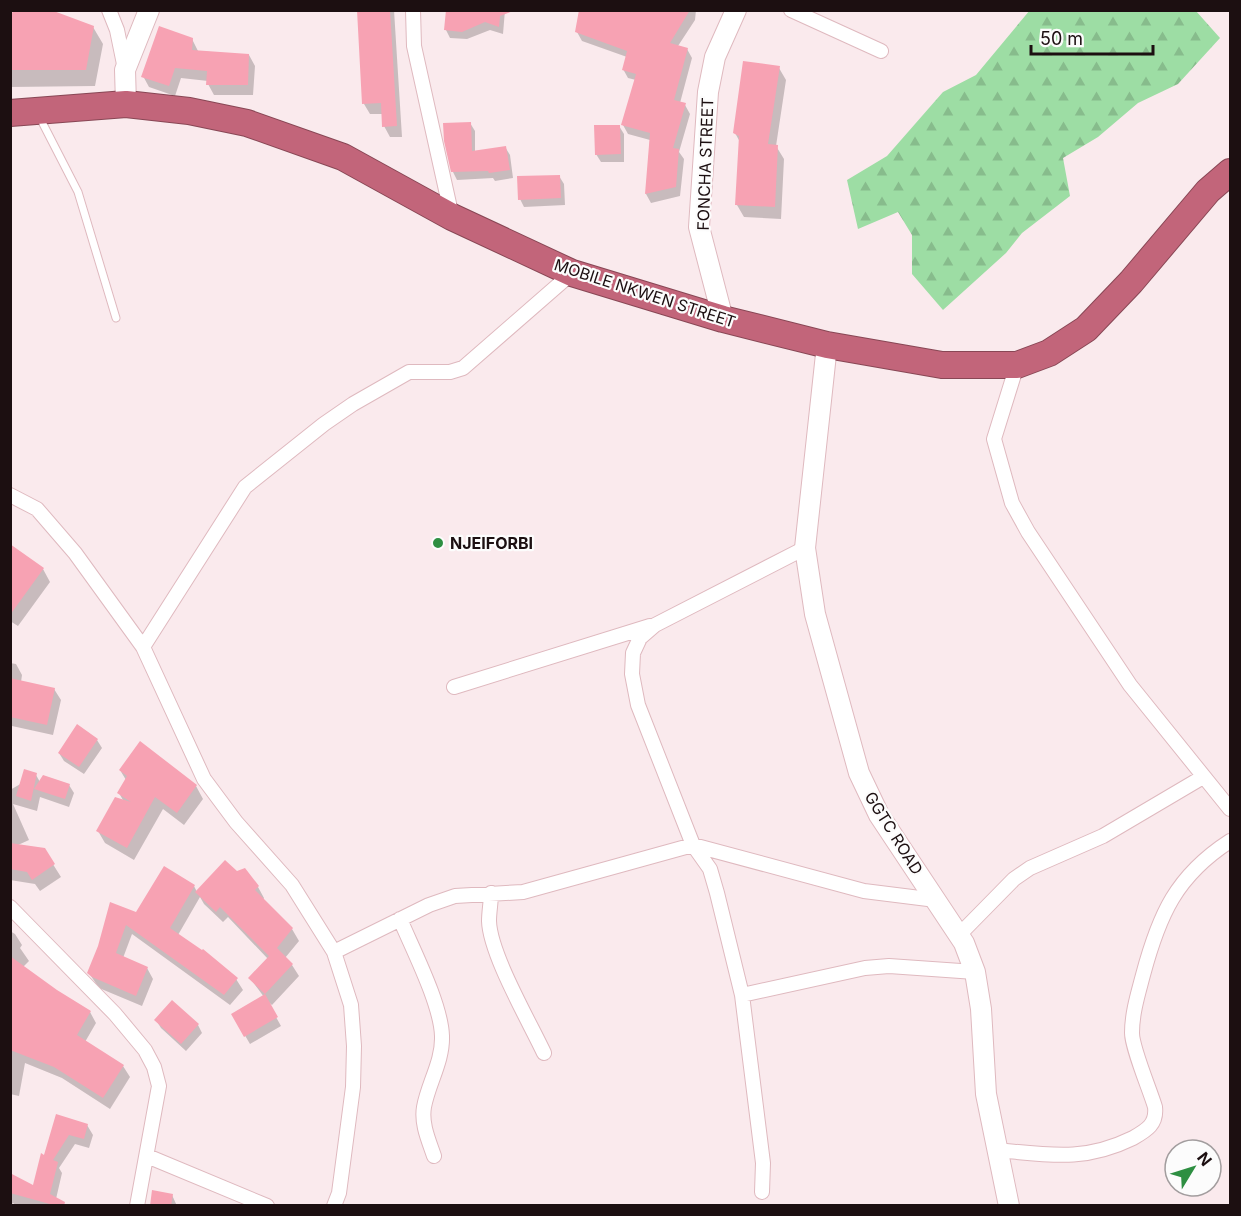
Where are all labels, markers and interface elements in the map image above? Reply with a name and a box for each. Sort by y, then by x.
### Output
scale bar [1031,18,1152,56]
text: 50 m [1040,28,1083,49]
street label: FONCHA STREET [693,97,717,231]
street label: MOBILE NKWEN STREET [552,254,738,332]
place label: NJEIFORBI [450,533,533,553]
marker: NJEIFORBI [431,536,445,550]
street label: GGTC ROAD [861,788,927,878]
north arrow [1163,1138,1223,1198]
text: N [1193,1148,1216,1170]

